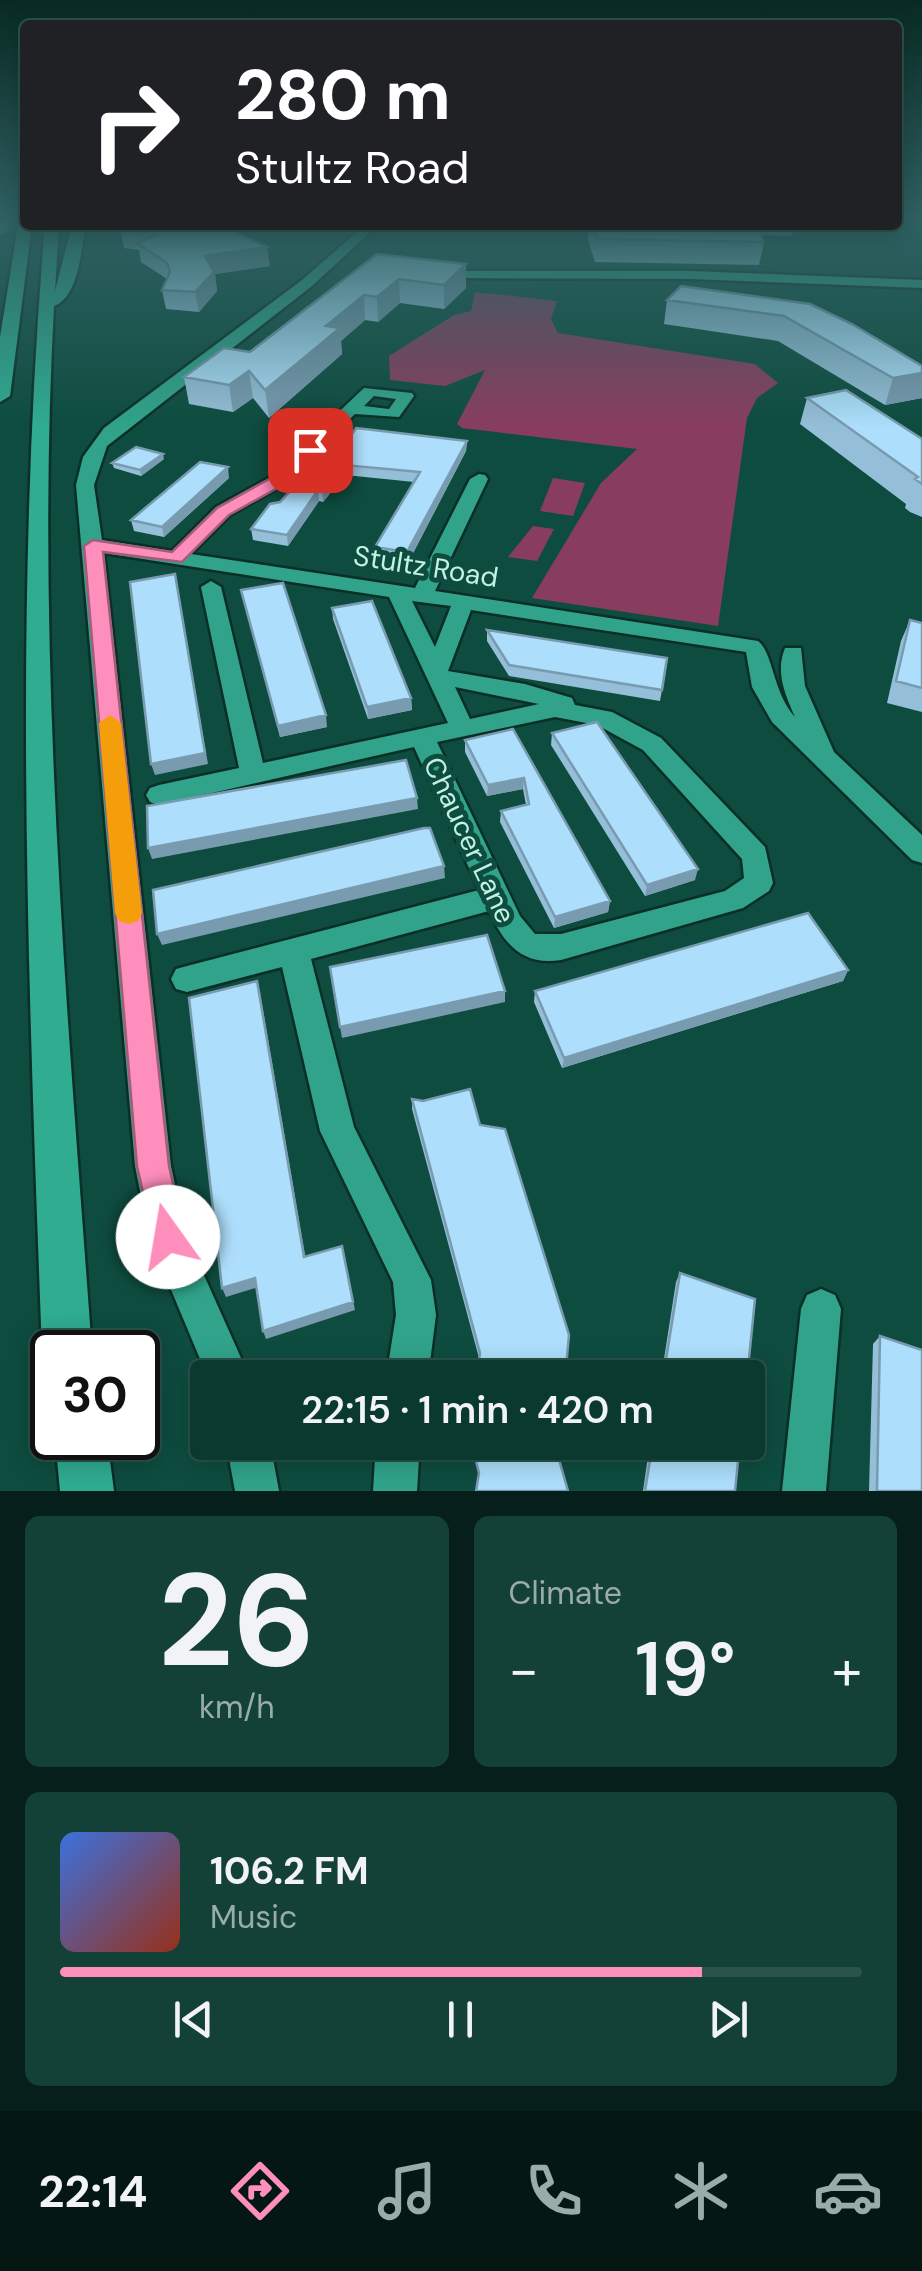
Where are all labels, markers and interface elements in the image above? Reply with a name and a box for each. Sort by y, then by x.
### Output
text: 280 m [235,50,451,141]
icon: right [70,60,200,190]
text: Stultz Road [235,138,470,197]
pin [268,408,353,493]
icon: arrive [283,423,338,478]
street label: Stultz Road [351,537,501,596]
street label: Chaucer Lane [415,751,524,929]
position arrow [116,1185,220,1289]
speed limit sign: 30 [30,1330,160,1460]
text: 22:15 · 1 min · 420 m [301,1385,654,1435]
text: 26 [158,1536,315,1705]
text: Climate [509,1572,622,1614]
text: 19° [635,1621,735,1718]
text: − [509,1634,539,1706]
text: + [832,1634,862,1706]
text: km/h [199,1686,275,1728]
text: 106.2 FM [210,1846,369,1896]
text: Music [210,1896,297,1938]
icon: previous [166,1992,221,2047]
icon: pause [433,1992,488,2047]
icon: next [701,1992,756,2047]
icon: directions [225,2156,295,2226]
icon: music [372,2156,442,2226]
icon: phone [519,2156,589,2226]
icon: climate [666,2156,736,2226]
icon: car [813,2156,883,2226]
text: 22:14 [39,2162,148,2221]

